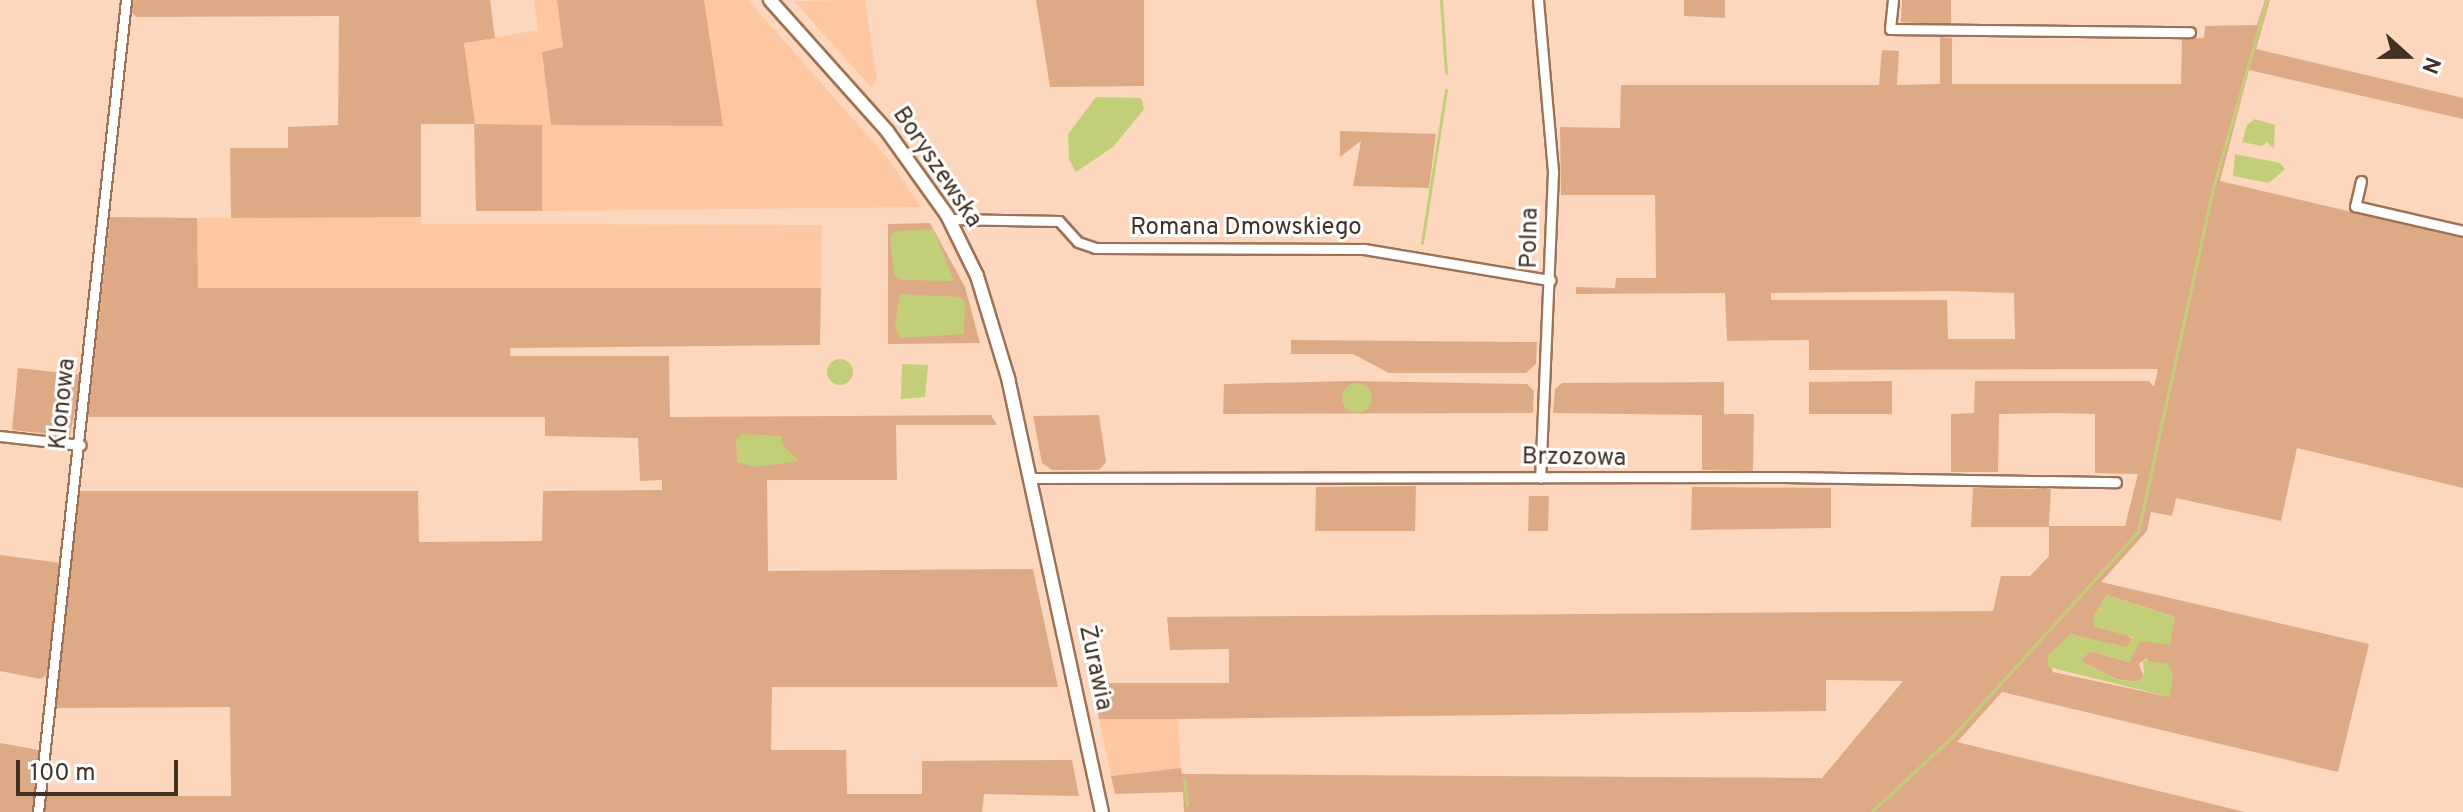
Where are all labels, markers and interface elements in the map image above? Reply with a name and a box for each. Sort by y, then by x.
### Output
north arrow [2367,16,2447,96]
text: N [2414,53,2445,77]
street label: Boryszewska [885,102,987,234]
street label: Polna [1516,207,1546,269]
street label: Romana Dmowskiego [1130,215,1362,243]
street label: Klonowa [45,357,83,451]
street label: Brzozowa [1522,444,1626,474]
street label: Żurawia [1071,623,1117,713]
scale bar [20,744,182,794]
text: 100 m [30,759,96,789]

